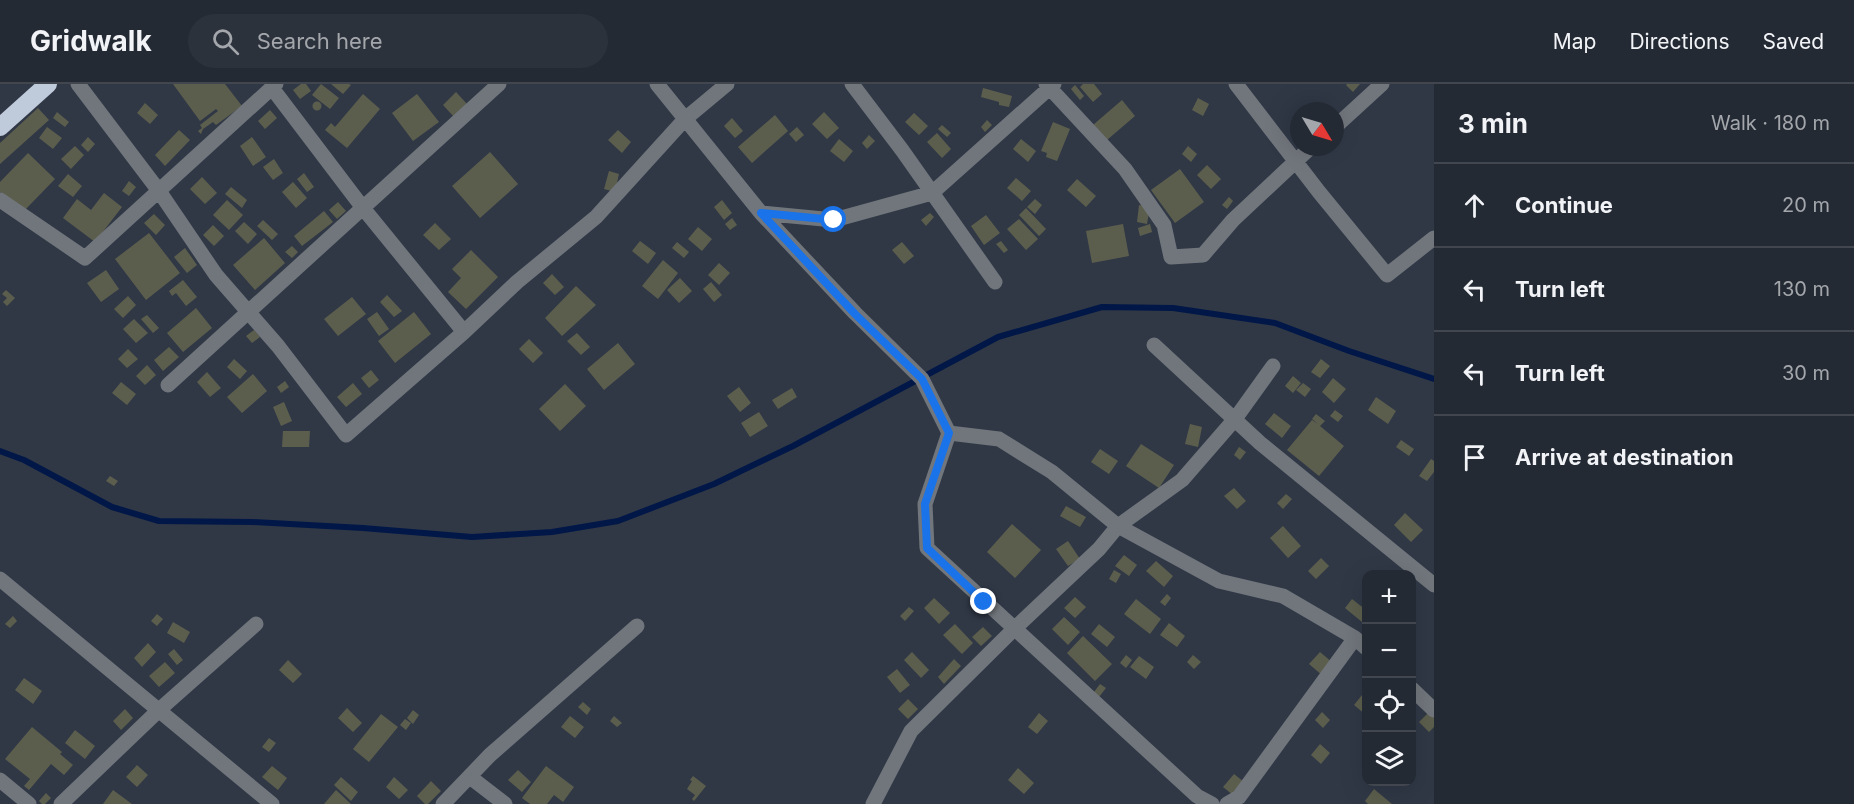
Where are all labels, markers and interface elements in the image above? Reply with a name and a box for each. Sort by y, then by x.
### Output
search box [188,14,608,68]
text: Gridwalk [30,24,152,58]
icon: search [209,25,242,58]
text: Search here [257,28,382,54]
text: Map [1553,29,1596,54]
text: Directions [1629,29,1730,54]
text: Saved [1763,29,1824,54]
north arrow [1290,102,1344,156]
text: 3 min [1458,108,1528,139]
text: Walk · 180 m [1711,111,1830,135]
icon: ahead [1458,189,1491,222]
text: Continue [1515,192,1613,218]
text: 20 m [1782,193,1830,217]
route start [820,206,846,232]
icon: left [1458,273,1491,306]
text: Turn left [1515,276,1605,302]
text: 130 m [1774,277,1830,301]
icon: left [1458,357,1491,390]
text: Turn left [1515,360,1605,386]
text: 30 m [1782,361,1830,385]
icon: arrive [1458,441,1491,474]
text: Arrive at destination [1515,444,1734,470]
map controls [1362,570,1416,786]
button: + [1362,570,1416,624]
route end [970,588,996,614]
button: − [1362,624,1416,678]
button: locate [1362,678,1416,732]
button: layers [1362,732,1416,786]

